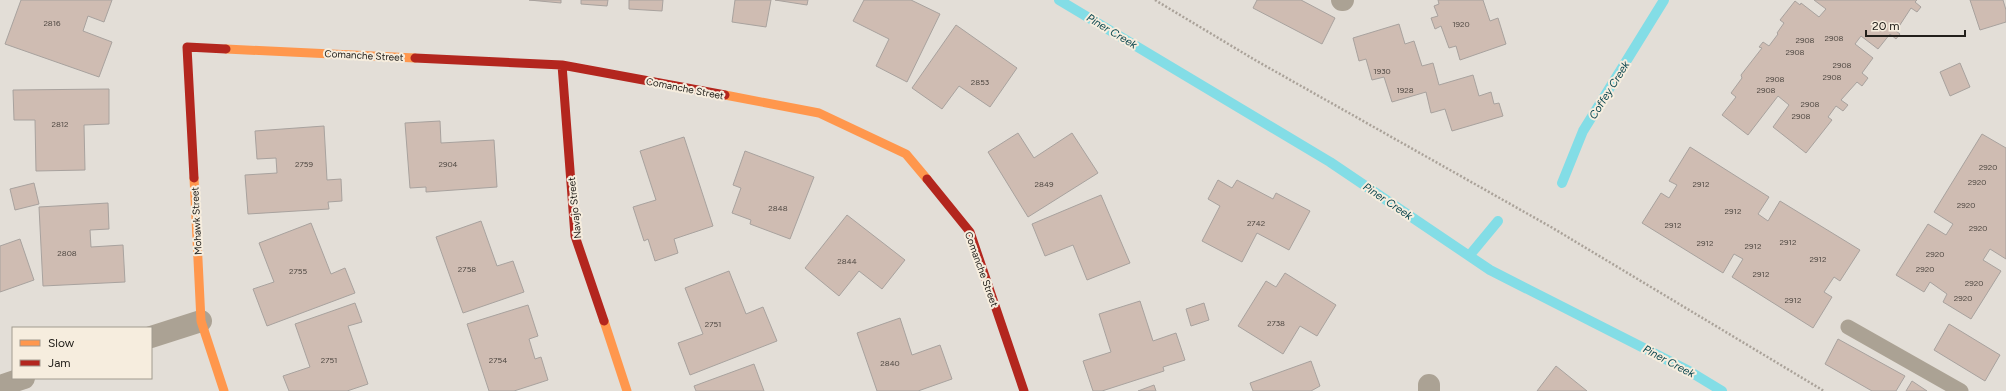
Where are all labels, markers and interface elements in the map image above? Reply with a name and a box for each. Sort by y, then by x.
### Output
water label: Piner Creek [1084,11,1140,52]
scale bar [1866,12,1965,38]
house number: 2816 [43,18,61,28]
house number: 1920 [1452,19,1470,29]
text: 20 m [1872,19,1900,33]
house number: 2908 [1824,33,1844,43]
house number: 2908 [1795,35,1815,45]
street label: Comanche Street [324,47,404,64]
house number: 2908 [1785,47,1805,57]
water label: Coffey Creek [1586,58,1633,122]
house number: 2908 [1832,60,1852,70]
house number: 1930 [1373,66,1391,76]
house number: 2908 [1822,72,1842,82]
house number: 2908 [1765,74,1785,84]
street label: Comanche Street [645,75,725,102]
house number: 2853 [971,77,989,87]
house number: 1928 [1396,85,1414,95]
house number: 2908 [1756,85,1776,95]
house number: 2908 [1800,99,1820,109]
house number: 2908 [1791,111,1811,121]
house number: 2812 [51,119,69,129]
house number: 2759 [295,159,313,169]
house number: 2904 [438,159,458,169]
house number: 2920 [1979,162,1997,172]
street label: Navajo Street [565,176,584,239]
house number: 2920 [1968,177,1986,187]
house number: 2849 [1035,179,1054,189]
house number: 2912 [1693,179,1709,189]
water label: Piner Creek [1361,180,1415,223]
street label: Mohawk Street [188,186,205,255]
house number: 2920 [1957,200,1975,210]
house number: 2848 [768,203,788,213]
house number: 2912 [1725,206,1741,216]
house number: 2742 [1247,218,1265,228]
house number: 2912 [1665,220,1681,230]
house number: 2920 [1969,223,1987,233]
street label: Comanche Street [962,230,1001,309]
house number: 2912 [1780,237,1796,247]
house number: 2912 [1697,238,1713,248]
house number: 2912 [1745,241,1761,251]
house number: 2808 [57,248,77,258]
house number: 2920 [1926,249,1944,259]
house number: 2912 [1810,254,1826,264]
house number: 2844 [837,256,857,266]
house number: 2758 [458,264,476,274]
house number: 2920 [1916,264,1934,274]
house number: 2755 [289,266,307,276]
house number: 2912 [1753,269,1769,279]
house number: 2920 [1965,278,1983,288]
house number: 2920 [1954,293,1972,303]
house number: 2912 [1785,295,1801,305]
house number: 2738 [1267,318,1285,328]
house number: 2751 [705,319,721,329]
legend [12,327,152,379]
text: Slow [48,336,75,350]
water label: Piner Creek [1641,342,1697,381]
house number: 2751 [321,355,337,365]
house number: 2754 [489,355,507,365]
text: Jam [48,356,71,370]
house number: 2840 [880,358,900,368]

